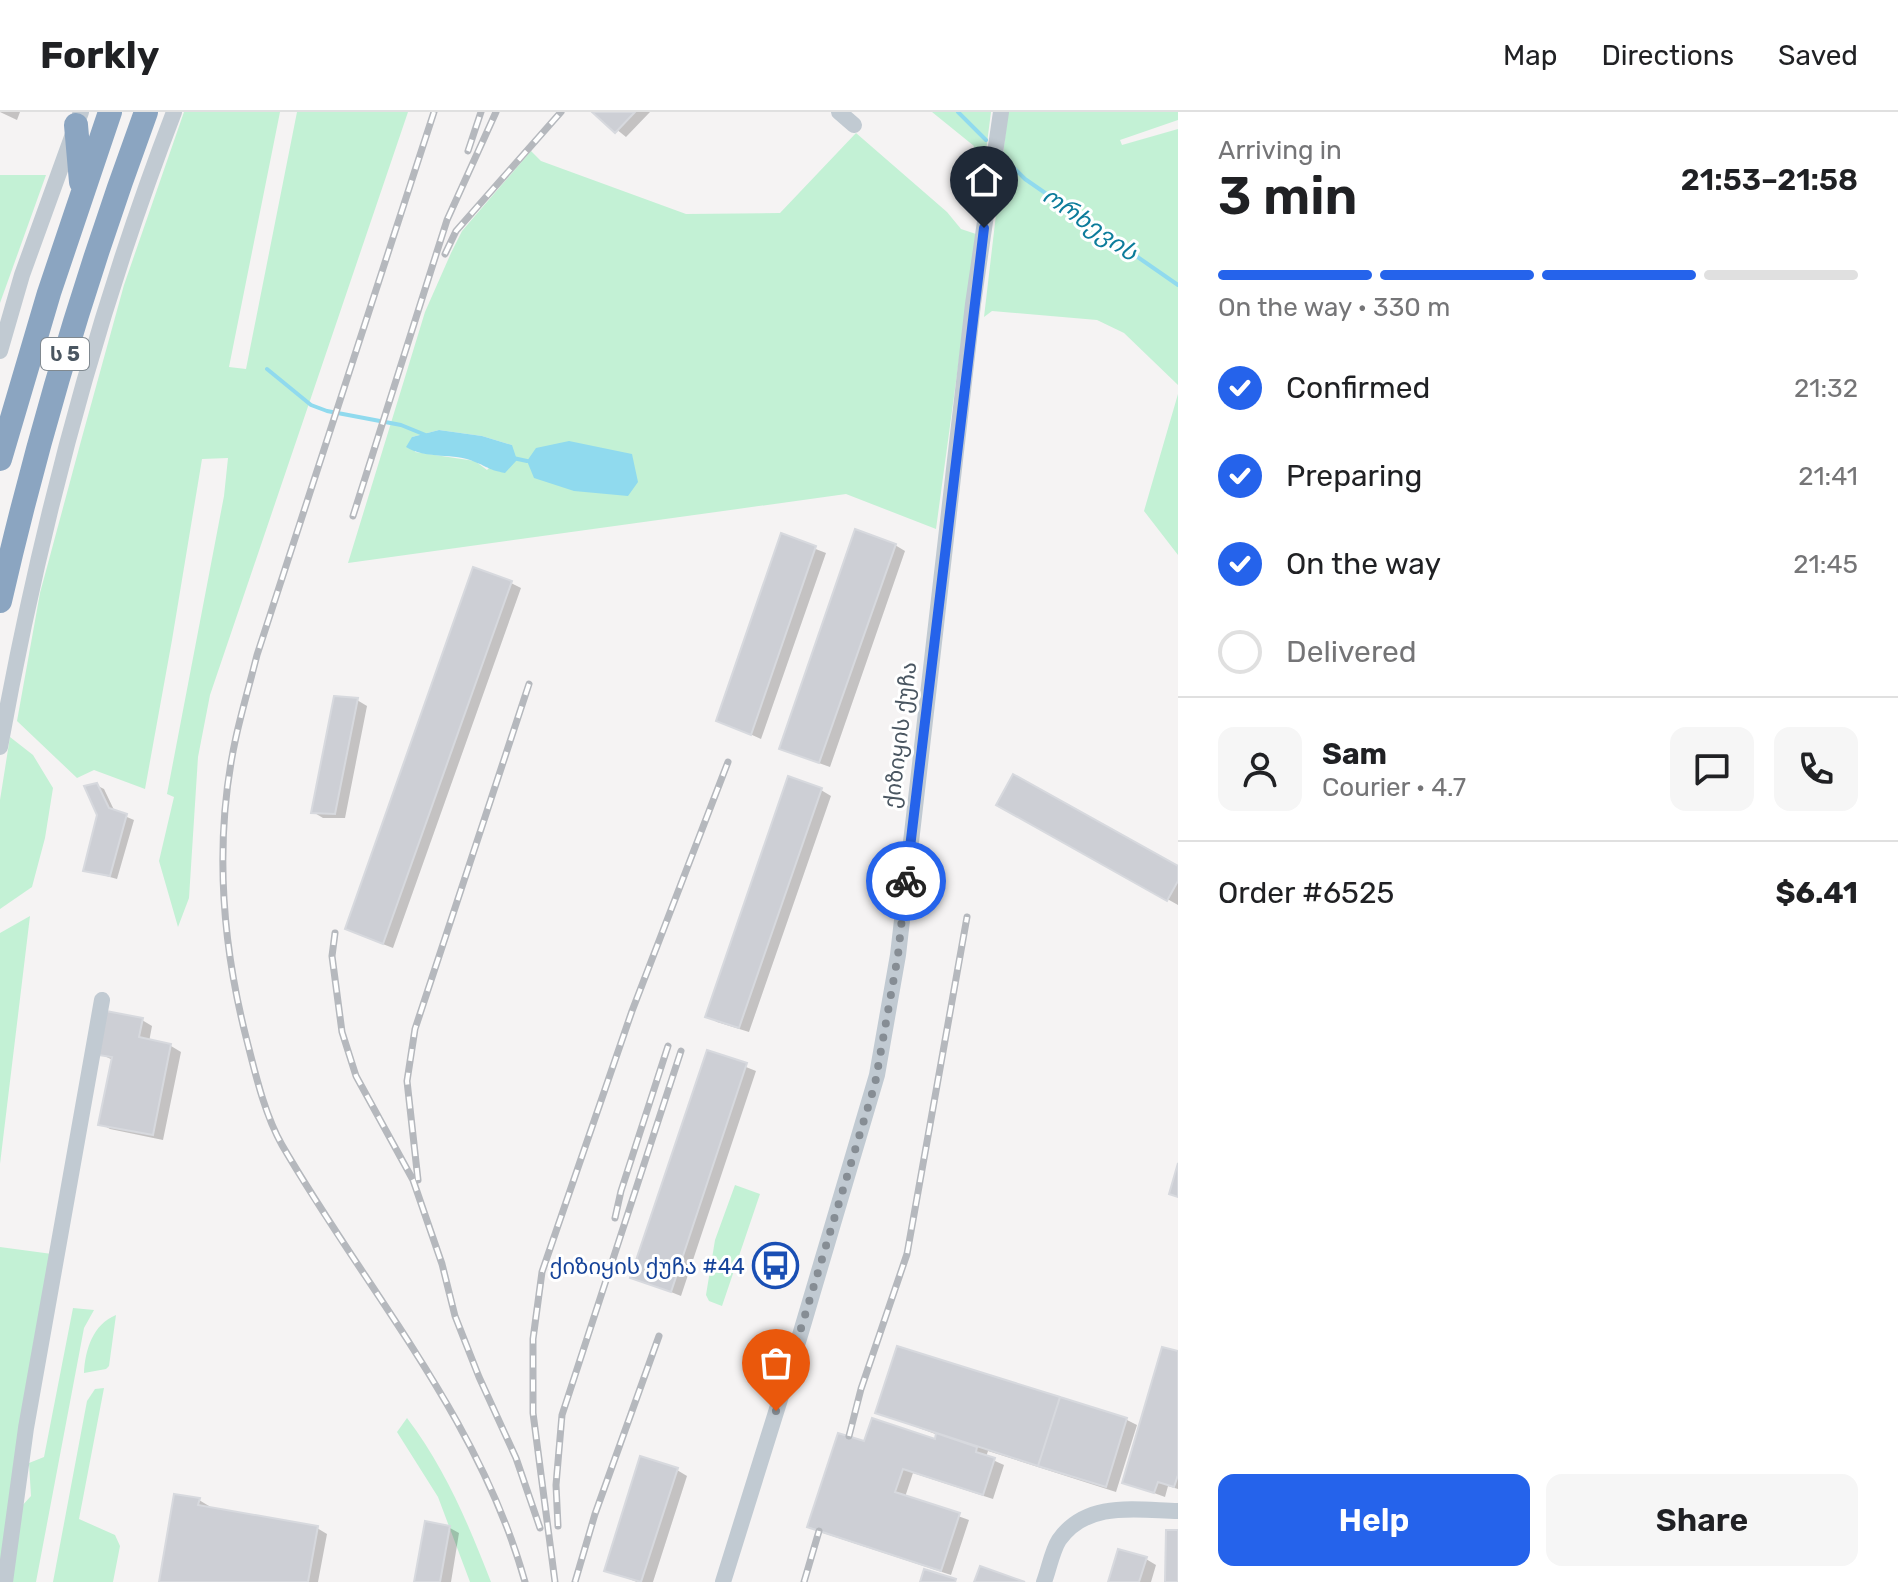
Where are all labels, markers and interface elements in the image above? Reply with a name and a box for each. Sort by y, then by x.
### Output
text: Forkly [40,32,159,78]
text: Map [1503,39,1557,72]
text: Directions [1601,39,1734,72]
text: Saved [1778,39,1858,72]
text: Arriving in [1218,135,1342,166]
pin [950,146,1018,228]
icon: home [962,158,1006,202]
text: 21:53–21:58 [1681,162,1858,198]
text: 3 min [1218,165,1357,227]
water label: ორხევის [1037,181,1143,267]
text: On the way · 330 m [1218,292,1450,323]
road number: ს 5 [41,338,89,370]
icon: check [1218,366,1262,410]
text: Confirmed [1286,370,1430,406]
text: 21:32 [1794,373,1858,404]
icon: check [1218,454,1262,498]
text: Preparing [1286,458,1422,494]
text: 21:41 [1798,461,1858,492]
icon: check [1218,542,1262,586]
text: On the way [1286,546,1441,582]
text: 21:45 [1793,549,1858,580]
text: Delivered [1286,634,1417,670]
street label: ქიზიყის ქუჩა [878,660,922,810]
button: person [1218,727,1302,811]
button: chat [1670,727,1754,811]
button: phone [1774,727,1858,811]
text: Sam [1322,736,1387,772]
text: Courier · 4.7 [1322,772,1466,803]
courier [866,841,946,921]
icon: bike [884,859,928,903]
text: Order #6525 [1218,875,1394,911]
text: $6.41 [1775,875,1858,911]
bus stop icon: ქიზიყის ქუჩა #44 [752,1242,800,1290]
place label: ქიზიყის ქუჩა #44 [550,1253,745,1280]
pin [742,1329,810,1411]
icon: bag [754,1341,798,1385]
button: Help [1218,1474,1530,1566]
button: Share [1546,1474,1858,1566]

